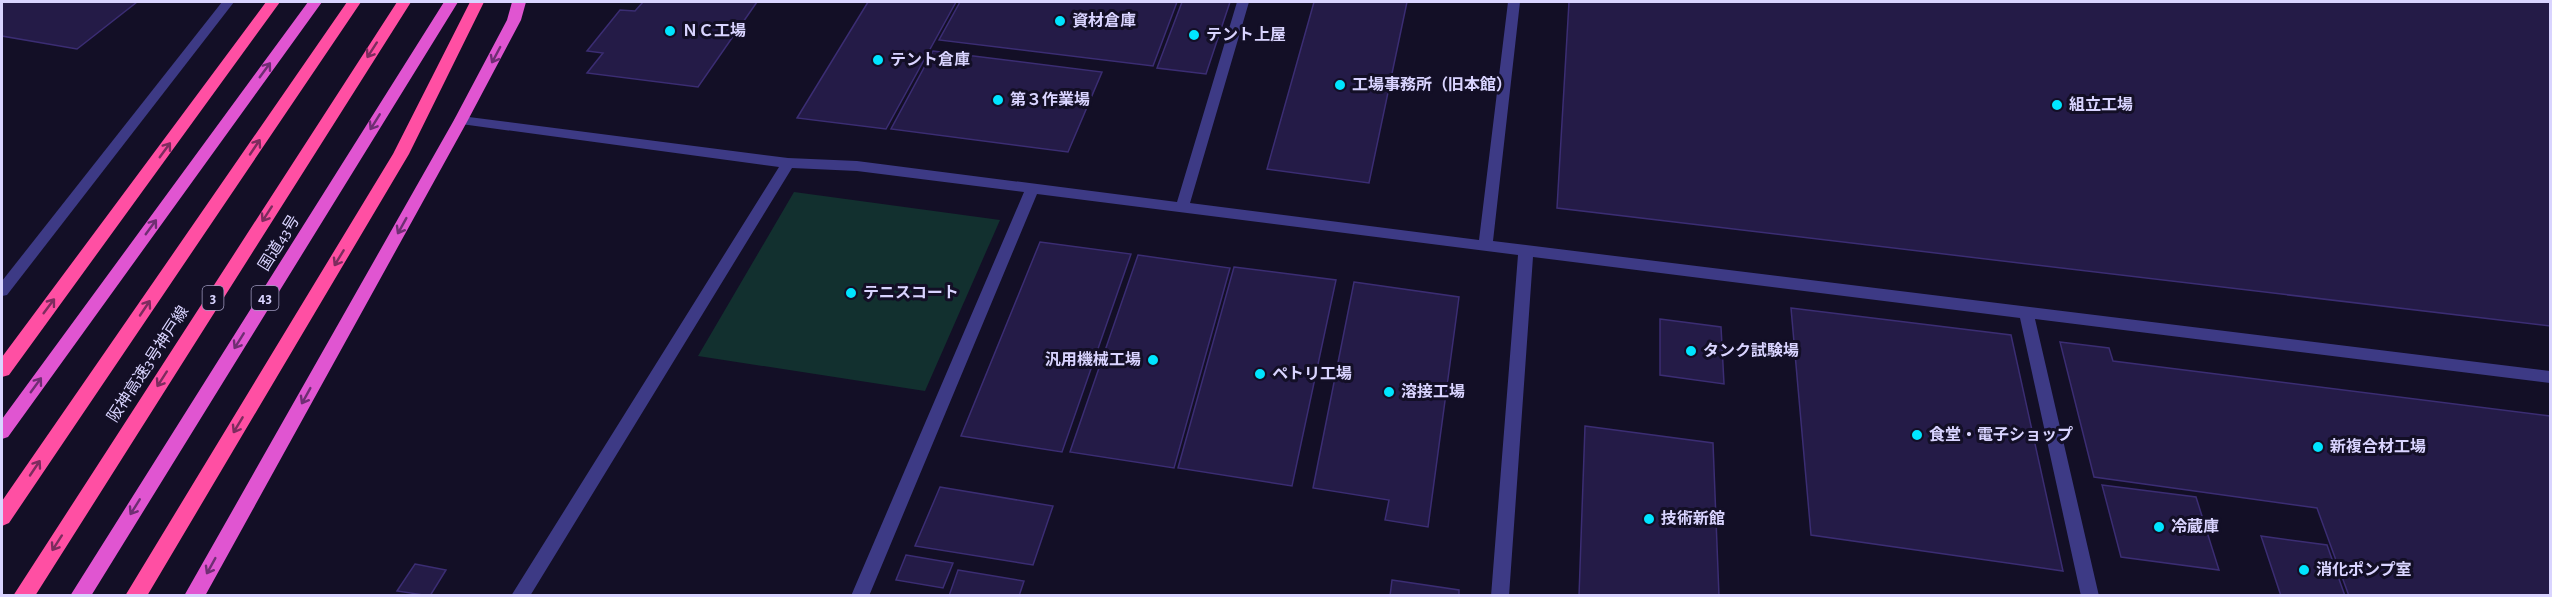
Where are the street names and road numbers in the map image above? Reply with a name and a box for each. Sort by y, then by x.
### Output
street label: 国道43号 [255,212,302,274]
road number: 3 [202,286,224,310]
road number: 43 [252,286,278,310]
street label: 阪神高速3号神戸線 [104,303,191,425]

